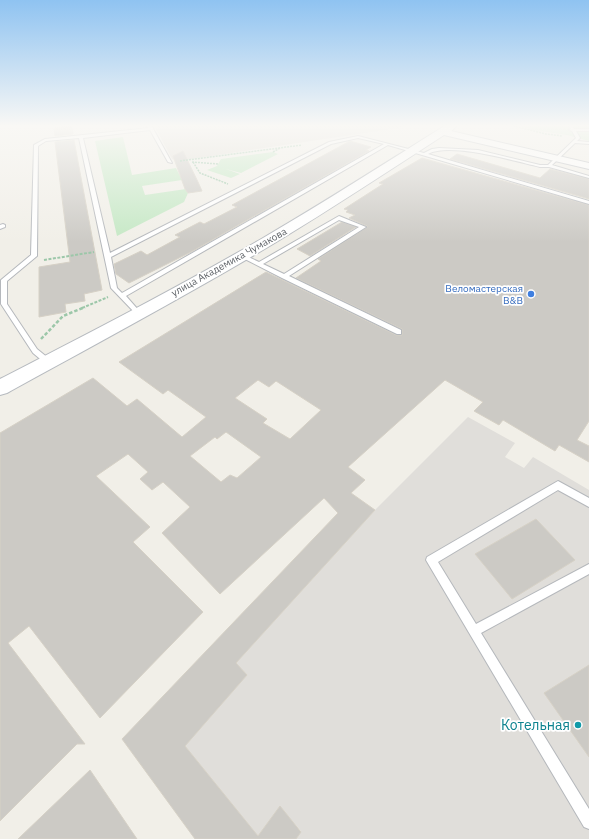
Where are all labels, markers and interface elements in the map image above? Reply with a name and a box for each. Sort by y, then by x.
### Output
street label: улица Академика Чумакова [169,224,290,299]
place label: Веломастерская B&B [445,282,523,307]
marker: Веломастерская B&B [526,289,536,299]
place label: Котельная [501,716,570,734]
marker: Котельная [573,720,583,730]

